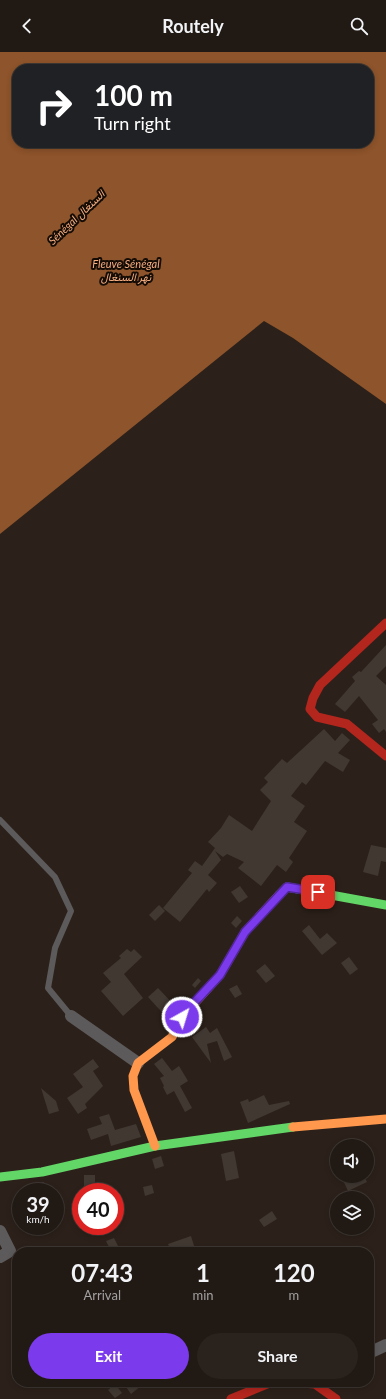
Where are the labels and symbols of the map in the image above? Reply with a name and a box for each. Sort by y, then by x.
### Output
water label: Sénégal السنغال [45,186,108,248]
water label: Fleuve Sénégal نهر السنغال [92,257,160,284]
pin [301,875,335,909]
position arrow [161,996,203,1038]
speed limit sign: 40 [72,1183,124,1235]

